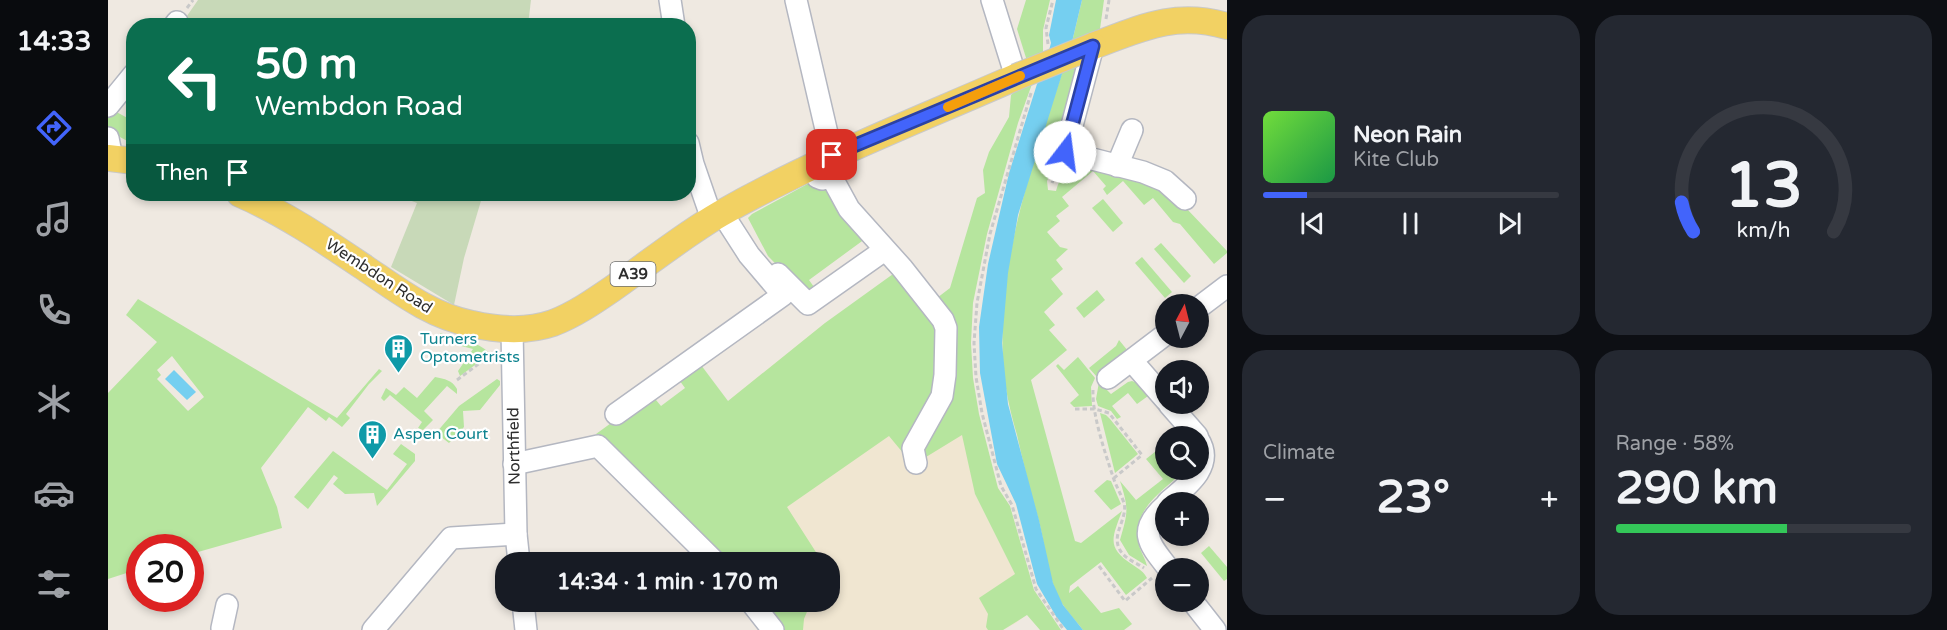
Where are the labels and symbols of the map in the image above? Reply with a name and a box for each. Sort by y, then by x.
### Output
position arrow [1033,120,1097,184]
pin [806,129,857,180]
street label: Wembdon Road [322,234,436,318]
road number: A39 [610,262,656,286]
north arrow [1155,294,1209,348]
place label: Turners Optometrists [420,329,520,367]
building icon: Turners Optometrists [383,332,415,374]
street label: Northfield [503,407,525,485]
building icon: Aspen Court [356,418,388,460]
place label: Aspen Court [393,424,488,444]
speed limit sign: 20 [126,534,204,612]

